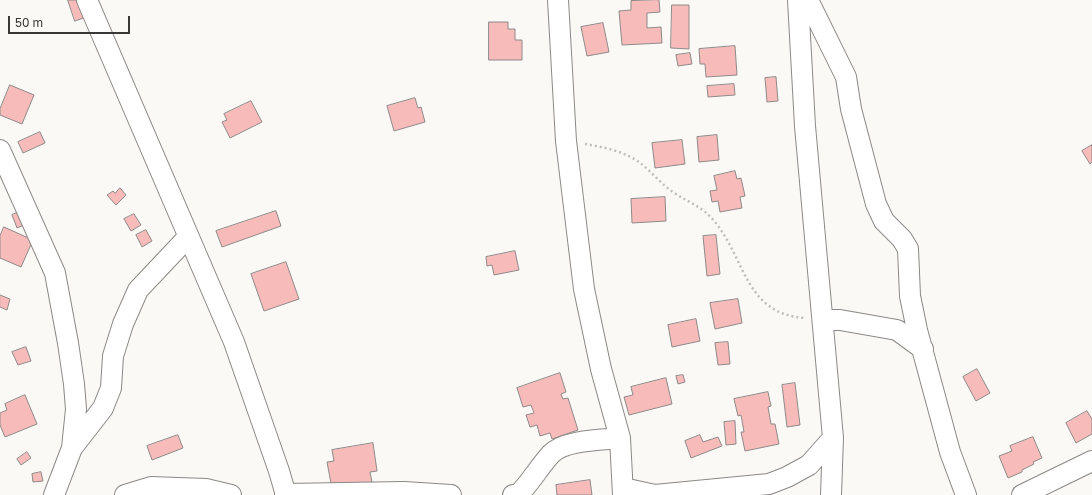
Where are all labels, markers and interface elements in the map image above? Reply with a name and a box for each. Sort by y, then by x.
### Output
scale bar [10,8,132,34]
text: 50 m [15,15,43,30]

